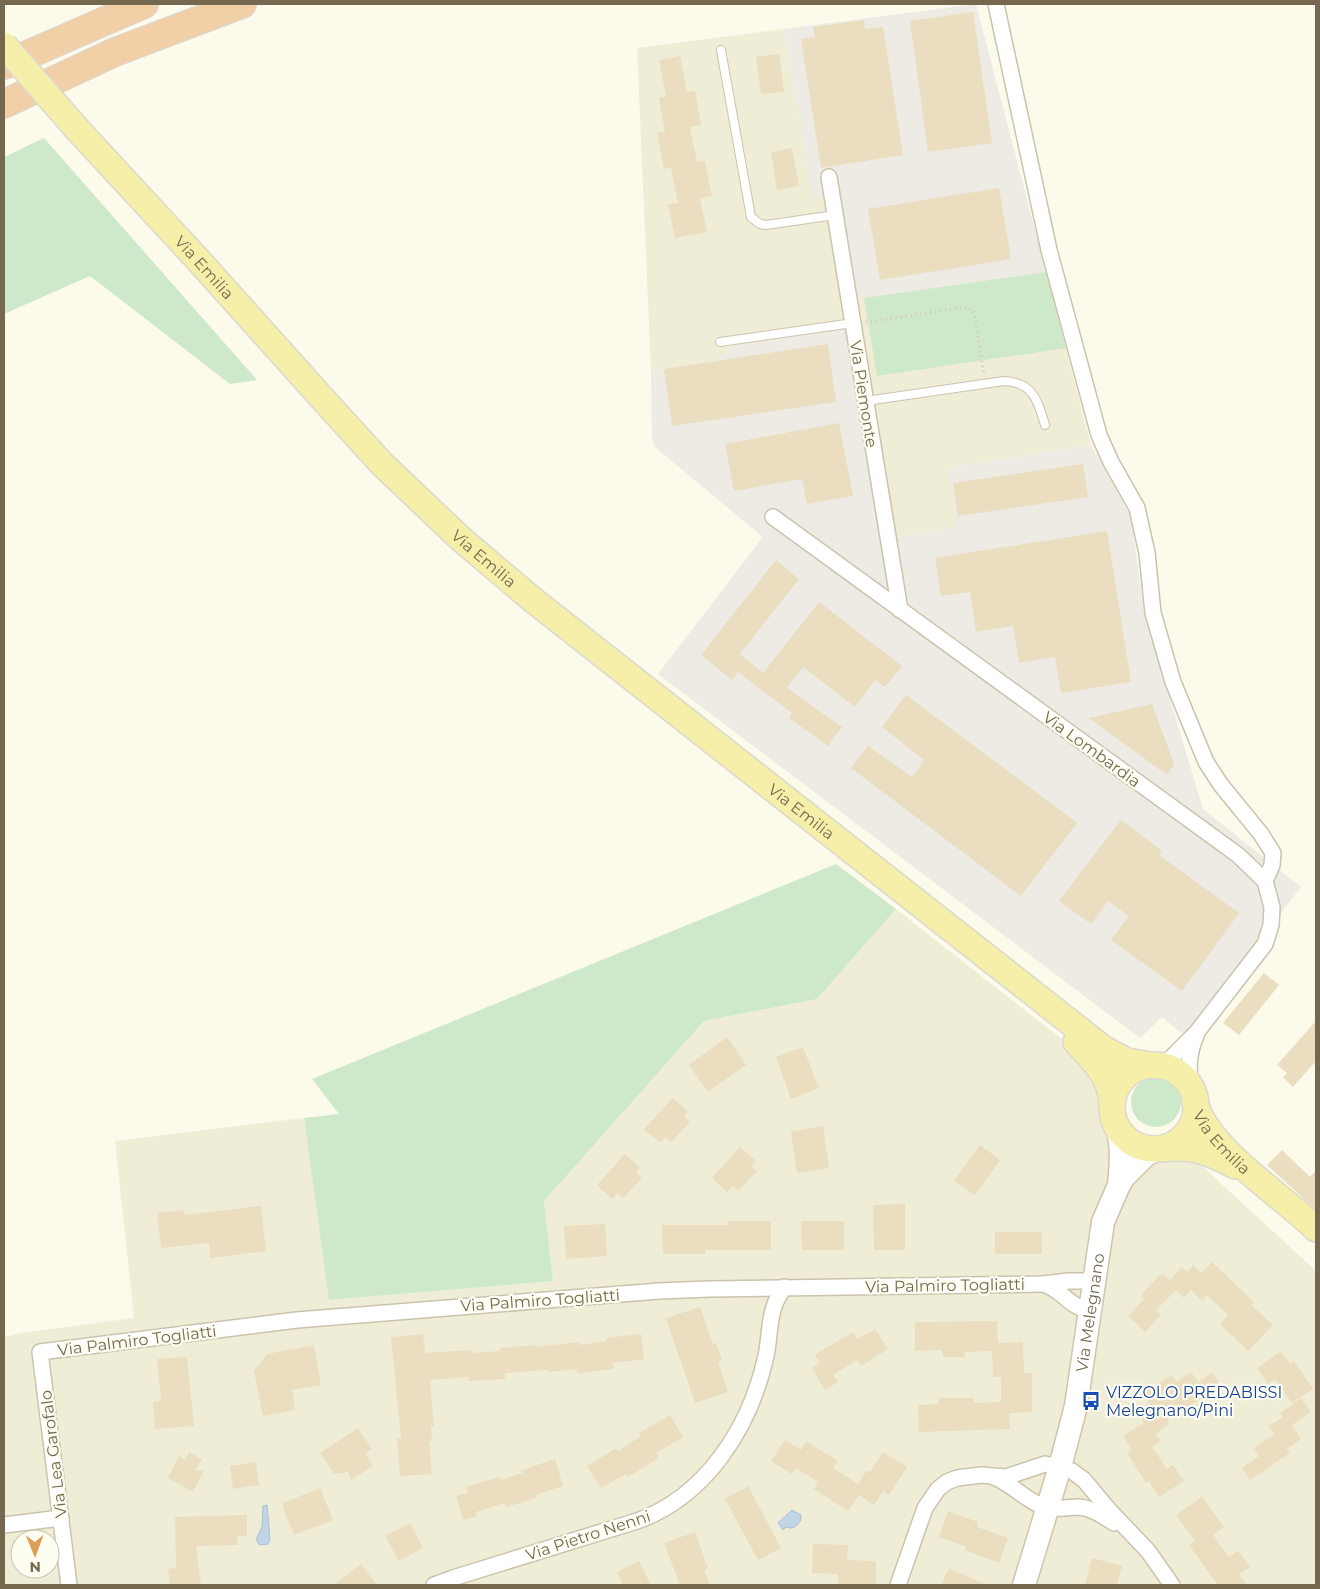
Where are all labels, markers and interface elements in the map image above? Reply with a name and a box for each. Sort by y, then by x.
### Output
street label: Via Emilia [171,232,238,303]
street label: Via Piemonte [846,339,881,449]
street label: Via Emilia [447,526,520,592]
street label: Via Lombardia [1039,708,1144,791]
street label: Via Emilia [764,780,838,843]
street label: Via Emilia [1189,1107,1254,1179]
street label: Via Melegnano [1072,1252,1108,1373]
street label: Via Palmiro Togliatti [865,1275,1025,1296]
street label: Via Palmiro Togliatti [460,1285,620,1316]
street label: Via Palmiro Togliatti [57,1321,218,1360]
place label: VIZZOLO PREDABISSI Melegnano/Pini [1106,1383,1282,1420]
street label: Via Lea Garofalo [36,1389,71,1519]
bus stop icon: VIZZOLO PREDABISSI Melegnano/Pini [1080,1390,1102,1412]
street label: Via Pietro Nenni [523,1506,653,1565]
north arrow [10,1529,60,1579]
text: N [29,1558,41,1576]

